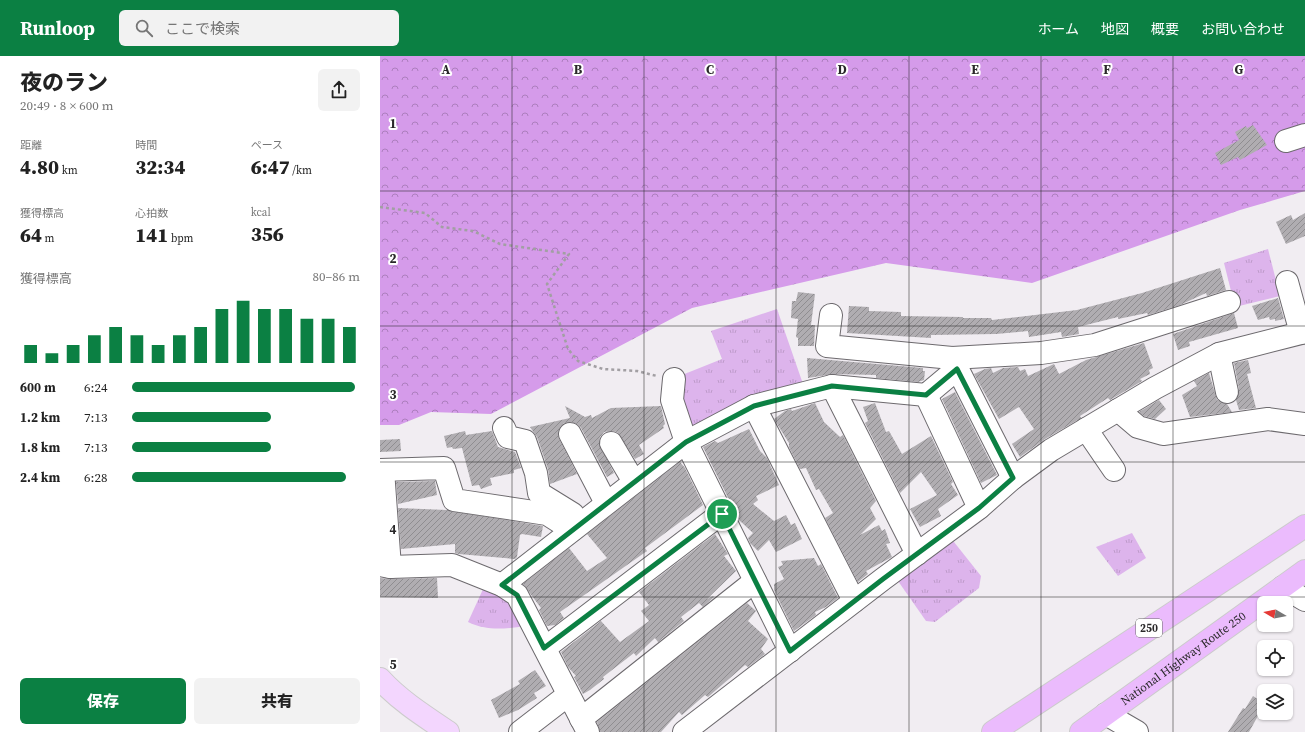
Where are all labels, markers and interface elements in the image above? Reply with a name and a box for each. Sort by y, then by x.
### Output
search box [119,10,399,46]
text: Runloop [20,15,95,41]
icon: search [133,17,155,39]
text: ここで検索 [165,18,240,39]
text: ホーム [1037,19,1079,39]
text: 地図 [1101,19,1129,39]
text: 概要 [1151,19,1179,39]
text: お問い合わせ [1201,19,1285,39]
text: A [442,61,451,78]
text: B [574,61,583,78]
text: C [706,61,714,78]
text: D [837,61,847,78]
text: E [971,61,979,78]
text: F [1103,61,1111,78]
text: G [1235,61,1244,78]
text: 夜のラン [20,67,108,97]
button: share [318,69,360,111]
text: 20:49 · 8 × 600 m [20,97,114,114]
text: 1 [389,115,397,132]
text: 距離 [20,138,42,153]
text: 時間 [135,138,157,153]
text: ペース [251,138,283,153]
text: 4.80 [20,153,59,181]
text: 32:34 [135,153,185,181]
text: 6:47 [251,153,290,181]
text: km [59,163,78,178]
text: /km [290,163,312,178]
text: kcal [251,205,271,220]
text: 獲得標高 [20,206,64,221]
text: 心拍数 [135,206,168,221]
text: 356 [251,220,284,248]
text: 64 [20,221,42,249]
text: 141 [135,221,168,249]
text: m [42,231,55,246]
text: bpm [168,231,194,246]
text: 2 [389,250,397,267]
text: 80–86 m [313,268,360,285]
text: 獲得標高 [20,270,72,287]
text: 600 m [20,379,56,396]
text: 6:24 [84,379,107,396]
text: 3 [389,386,397,403]
text: 1.2 km [20,409,60,426]
text: 7:13 [84,409,107,426]
text: 1.8 km [20,439,60,456]
text: 7:13 [84,439,107,456]
text: 2.4 km [20,469,60,486]
text: 6:28 [84,469,107,486]
pin [705,497,739,531]
icon: arrive [711,503,733,525]
text: 4 [389,521,397,538]
north arrow [1257,596,1293,632]
map controls [1257,596,1293,720]
street label: National Highway Route 250 [1117,608,1249,709]
road number: 250 [1136,619,1162,637]
button: locate [1257,640,1293,676]
text: 5 [389,656,397,673]
button: 保存 [20,678,186,724]
button: 共有 [194,678,360,724]
button: layers [1257,684,1293,720]

